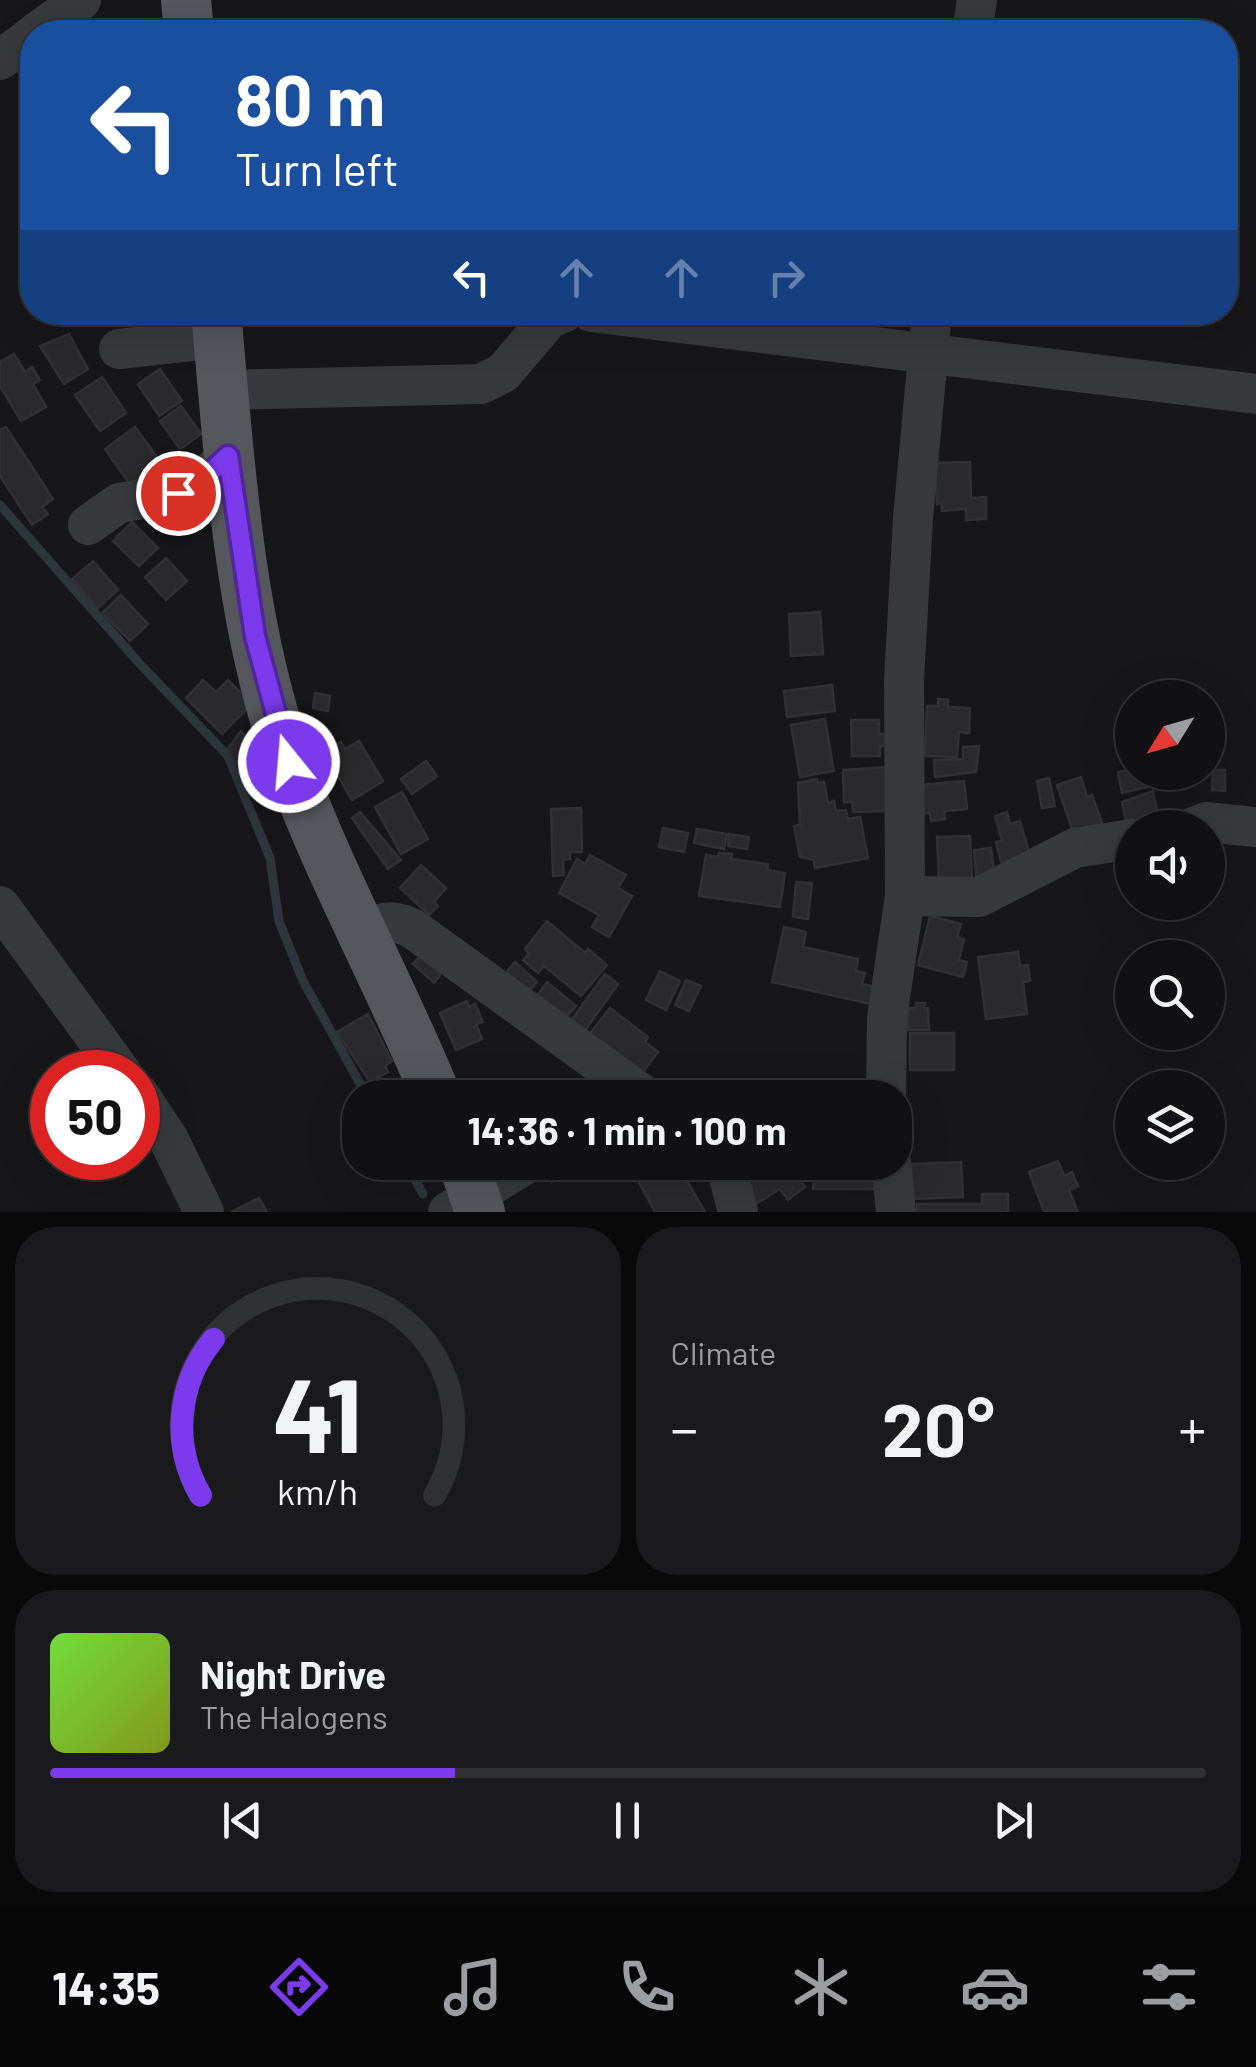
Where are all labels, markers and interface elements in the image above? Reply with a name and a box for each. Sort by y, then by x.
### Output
text: 80 m [235,56,385,140]
icon: left [70,60,200,190]
text: Turn left [235,141,399,195]
icon: left [444,250,499,305]
icon: ahead [549,250,604,305]
icon: ahead [654,250,709,305]
icon: right [759,250,814,305]
pin [136,451,221,536]
icon: arrive [151,466,206,521]
north arrow [1115,680,1225,790]
map controls [1115,680,1225,1180]
position arrow [237,710,341,814]
button: sound [1115,810,1225,920]
button: search [1115,940,1225,1050]
speed limit sign: 50 [30,1050,160,1180]
button: layers [1115,1070,1225,1180]
text: 14:36 · 1 min · 100 m [468,1107,786,1153]
text: Climate [671,1333,776,1371]
text: 41 [273,1349,363,1474]
text: 20° [882,1382,995,1472]
text: − [671,1394,698,1460]
text: + [1178,1394,1206,1460]
text: km/h [277,1469,358,1512]
text: Night Drive [200,1651,386,1697]
text: The Halogens [200,1697,388,1735]
icon: previous [215,1793,270,1848]
icon: pause [600,1793,655,1848]
icon: next [986,1793,1041,1848]
icon: directions [264,1952,334,2022]
icon: music [438,1952,508,2022]
icon: phone [612,1952,682,2022]
icon: climate [786,1952,856,2022]
icon: car [960,1952,1030,2022]
icon: filters [1134,1952,1204,2022]
text: 14:35 [52,1960,160,2014]

